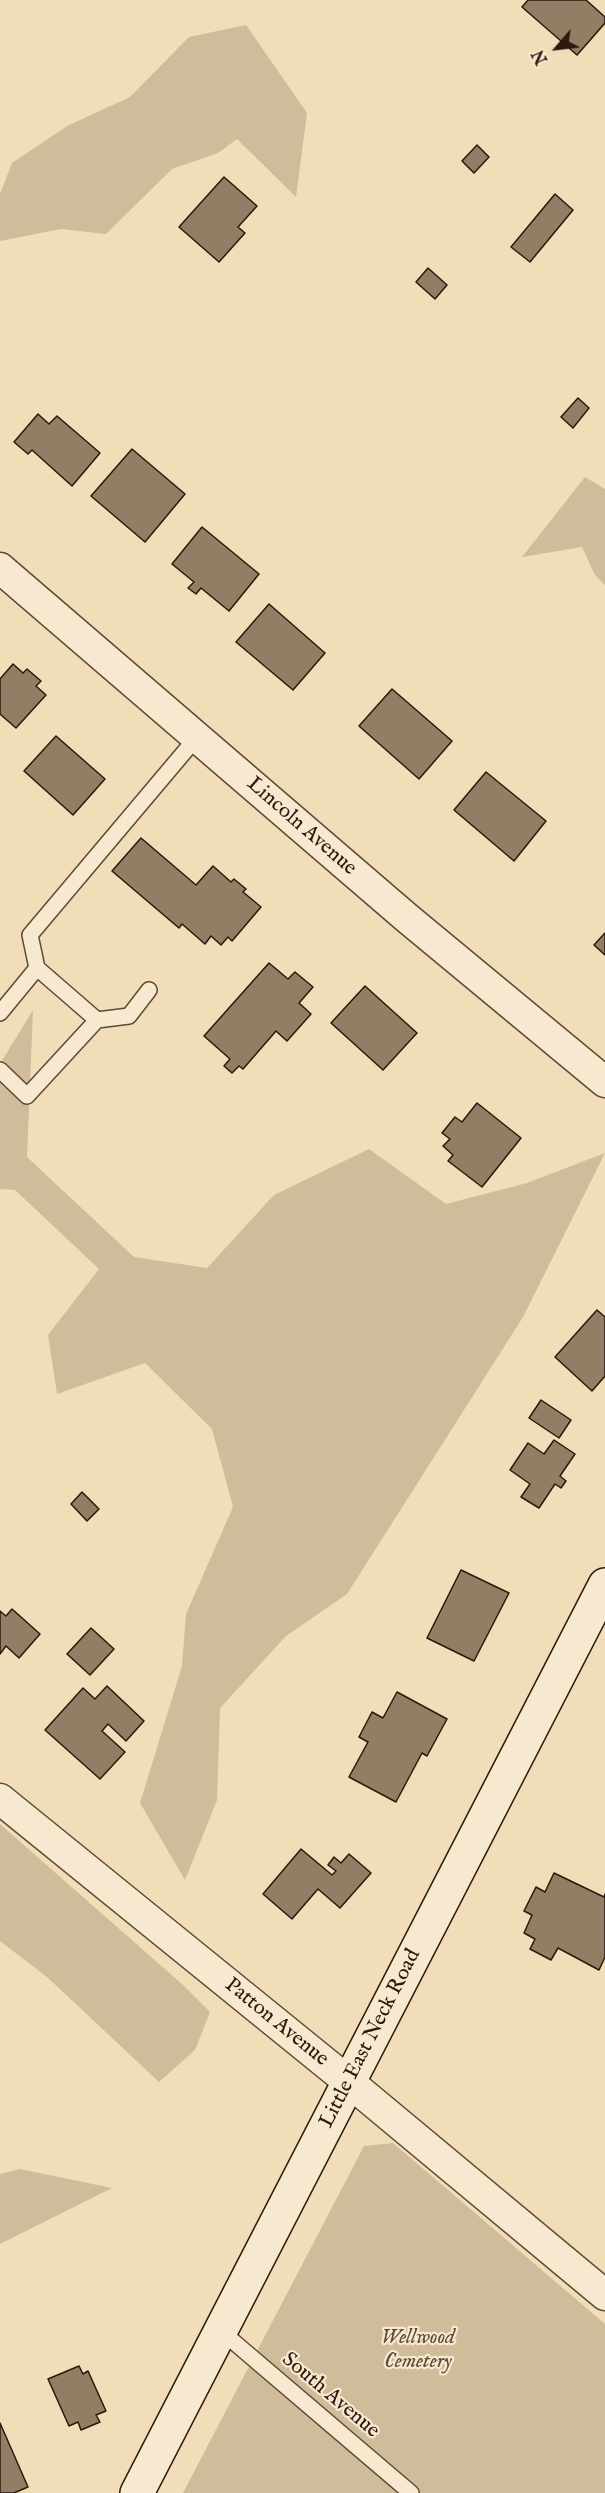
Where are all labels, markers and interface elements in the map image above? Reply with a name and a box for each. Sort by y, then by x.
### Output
north arrow [527,18,587,78]
text: N [529,46,553,67]
street label: Lincoln Avenue [241,772,361,882]
street label: Little East Neck Road [315,1945,427,2133]
street label: Patton Avenue [219,1973,333,2073]
park label: Wellwood Cemetery [381,2326,455,2376]
street label: South Avenue [276,2348,384,2444]

